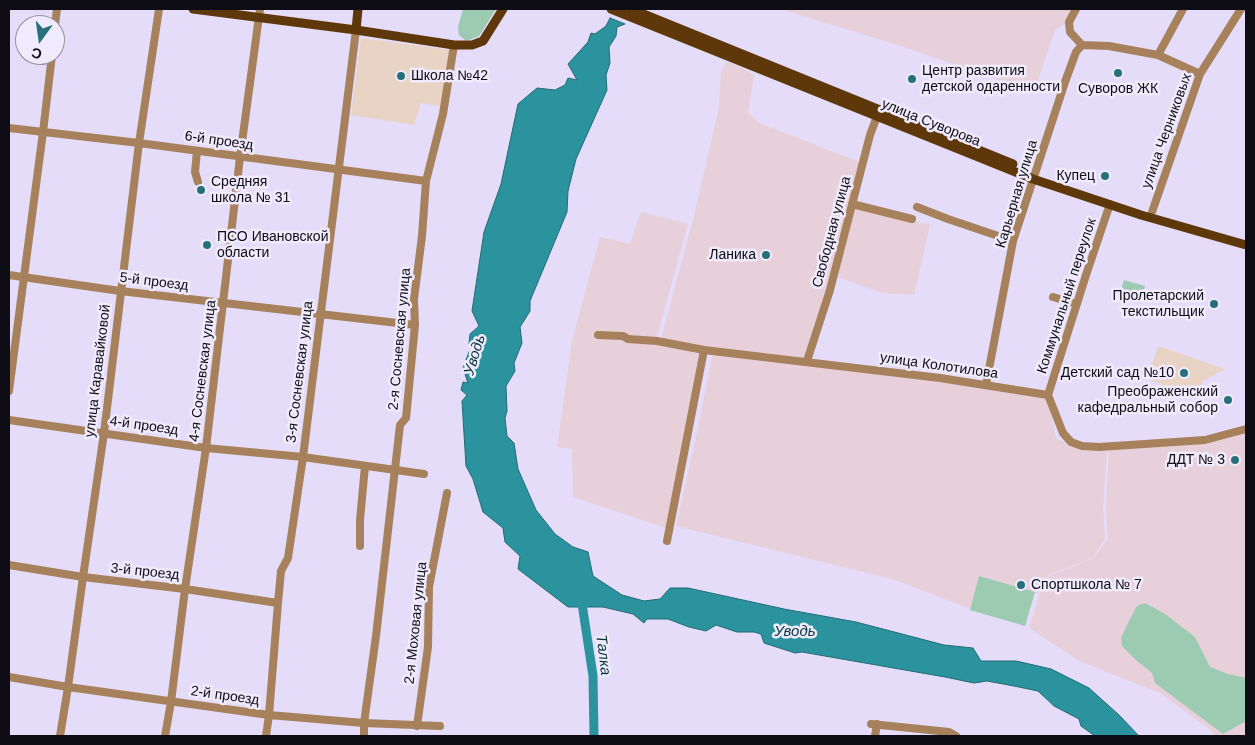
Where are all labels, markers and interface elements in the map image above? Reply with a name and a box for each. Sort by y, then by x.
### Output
north arrow [15,15,65,65]
text: С [30,45,43,63]
place label: Центр развития детской одаренности [922,63,1060,95]
marker: Суворов ЖК [1112,67,1124,79]
place label: Школа №42 [411,68,488,84]
marker: Школа №42 [395,70,407,82]
street label: улица Черниковых [1138,71,1196,191]
marker: Центр развития детской одаренности [906,73,918,85]
place label: Суворов ЖК [1078,81,1158,97]
street label: улица Суворова [879,96,983,150]
street label: 6-й проезд [184,128,254,154]
street label: Карьерная улица [993,138,1041,250]
place label: Купец [1056,168,1095,184]
marker: Купец [1099,170,1111,182]
place label: Средняя школа № 31 [211,174,290,206]
street label: Свободная улица [809,175,855,289]
marker: Средняя школа № 31 [195,184,207,196]
street label: Коммунальный переулок [1034,216,1100,376]
place label: ПСО Ивановской области [217,229,328,262]
marker: ПСО Ивановской области [201,239,213,251]
place label: Ланика [709,247,756,263]
marker: Ланика [760,249,772,261]
street label: 2-я Сосневская улица [385,267,415,411]
street label: 5-й проезд [119,269,189,295]
place label: Пролетарский текстильщик [1113,288,1204,321]
marker: Пролетарский текстильщик [1208,298,1220,310]
street label: 4-я Сосневская улица [186,299,220,443]
street label: 3-я Сосневская улица [283,300,317,444]
street label: улица Каравайковой [82,304,114,438]
water label: Уводь [460,333,490,377]
street label: улица Колотилова [879,349,999,383]
place label: Детский сад №10 [1061,365,1174,381]
marker: Детский сад №10 [1178,367,1190,379]
place label: Преображенский кафедральный собор [1078,384,1218,417]
marker: Преображенский кафедральный собор [1222,394,1234,406]
street label: 4-й проезд [109,413,179,439]
place label: ДДТ № 3 [1167,452,1225,468]
marker: ДДТ № 3 [1229,454,1241,466]
street label: 3-й проезд [110,560,180,584]
street label: 2-я Моховая улица [401,561,431,685]
place label: Спортшкола № 7 [1031,577,1142,593]
marker: Спортшкола № 7 [1015,579,1027,591]
water label: Уводь [774,623,816,641]
water label: Талка [592,634,614,676]
street label: 2-й проезд [190,683,260,709]

